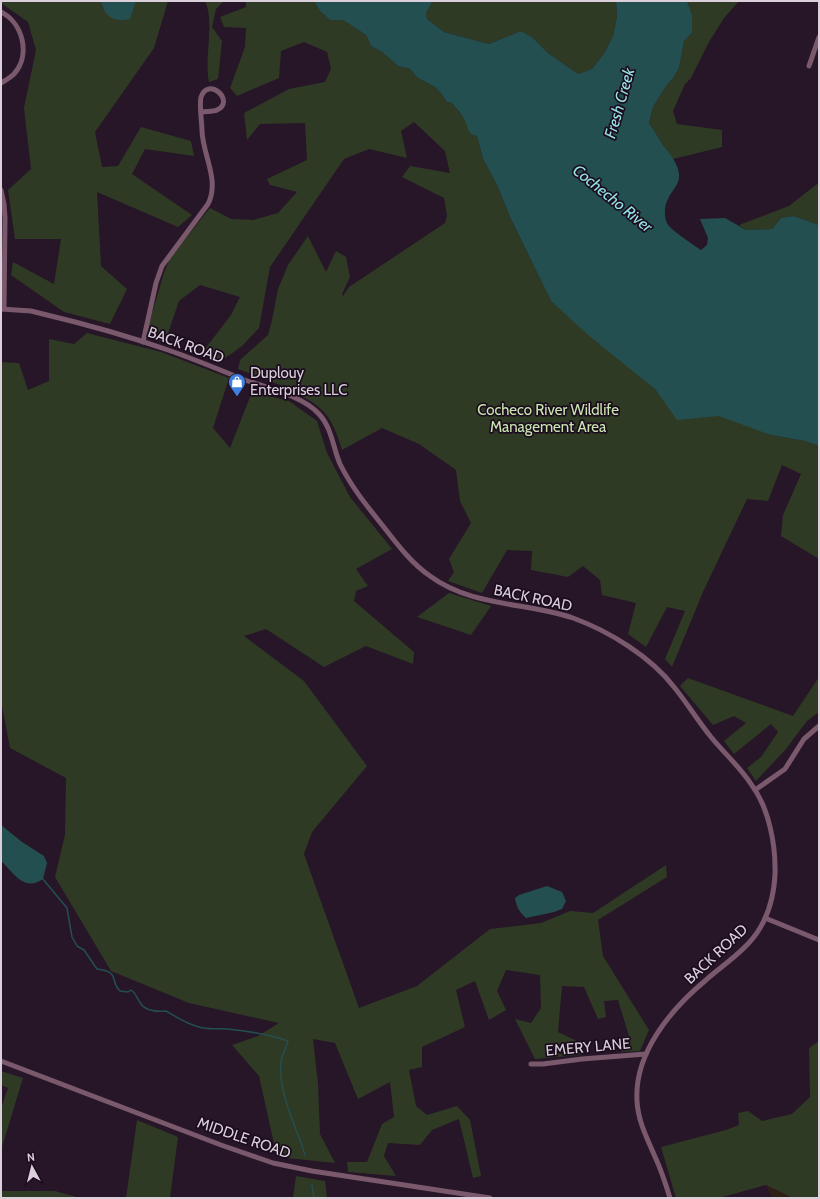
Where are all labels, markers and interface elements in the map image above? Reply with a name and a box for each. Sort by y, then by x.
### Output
water label: Fresh Creek [600,65,639,141]
water label: Cochecho River [569,160,657,237]
street label: BACK ROAD [145,323,227,367]
place label: Duplouy Enterprises LLC [250,364,348,399]
shop icon: Duplouy Enterprises LLC [227,372,247,397]
park label: Cocheco River Wildlife Management Area [477,401,619,436]
street label: BACK ROAD [492,581,574,615]
street label: BACK ROAD [681,920,751,988]
street label: EMERY LANE [545,1034,631,1060]
street label: MIDDLE ROAD [195,1114,293,1162]
north arrow [12,1147,52,1187]
text: N [26,1150,35,1164]

